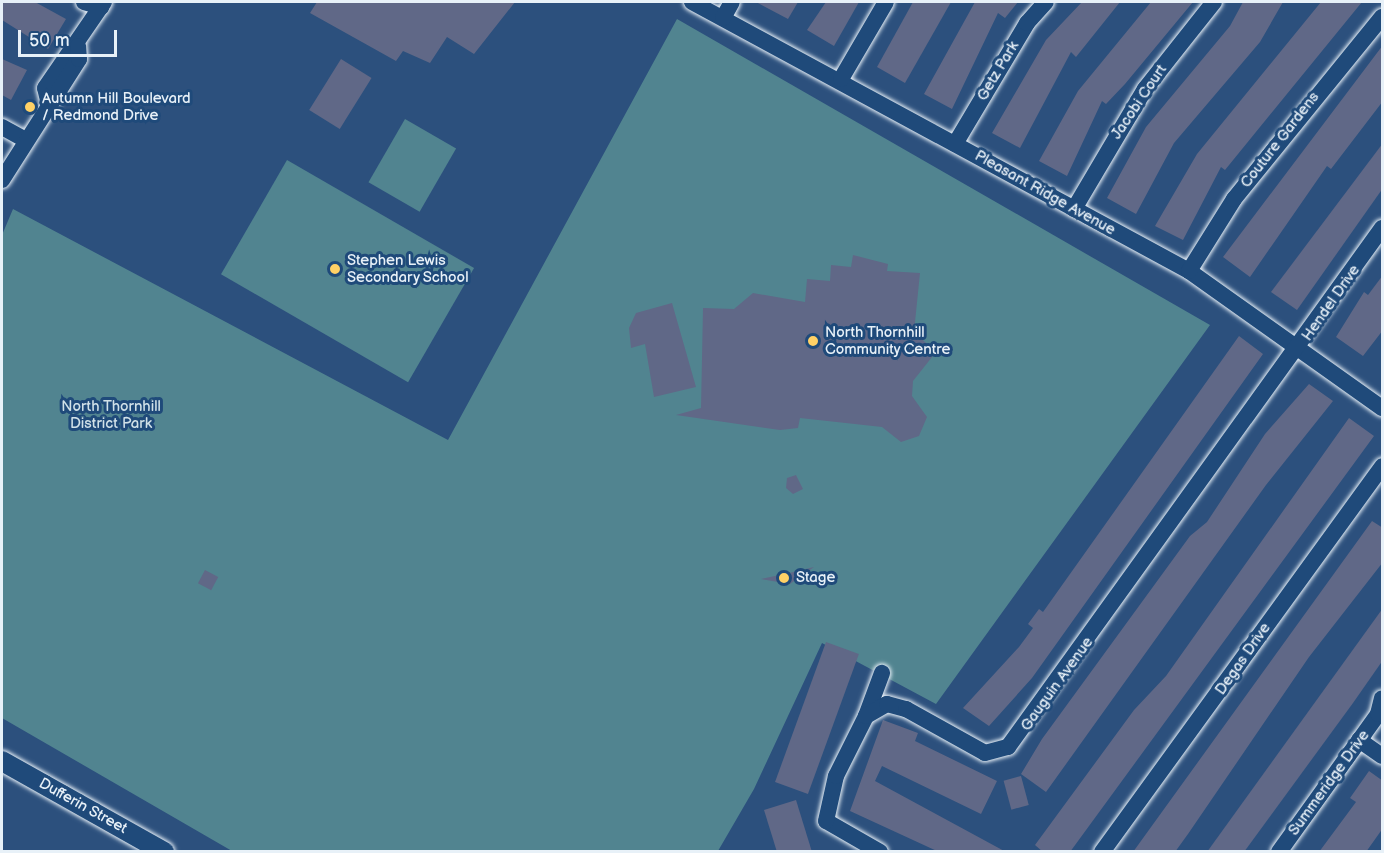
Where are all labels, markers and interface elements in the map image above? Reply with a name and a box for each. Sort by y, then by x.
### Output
scale bar [21,18,120,56]
text: 50 m [29,30,70,51]
street label: Getz Park [973,38,1023,104]
street label: Jacobi Court [1107,61,1171,143]
place label: Autumn Hill Boulevard / Redmond Drive [42,89,191,124]
street label: Couture Gardens [1237,89,1323,191]
marker: Autumn Hill Boulevard / Redmond Drive [23,100,37,114]
street label: Pleasant Ridge Avenue [972,147,1118,239]
place label: Stephen Lewis Secondary School [347,251,470,286]
marker: Stephen Lewis Secondary School [328,262,342,276]
street label: Hendel Drive [1298,262,1364,344]
place label: North Thornhill Community Centre [825,323,951,358]
marker: North Thornhill Community Centre [806,334,820,348]
park label: North Thornhill District Park [61,397,161,432]
place label: Stage [796,569,835,587]
marker: Stage [777,571,791,585]
street label: Degas Drive [1212,620,1274,698]
street label: Gauguin Avenue [1017,634,1097,734]
street label: Summeridge Drive [1285,727,1373,839]
street label: Dufferin Street [36,774,130,838]

